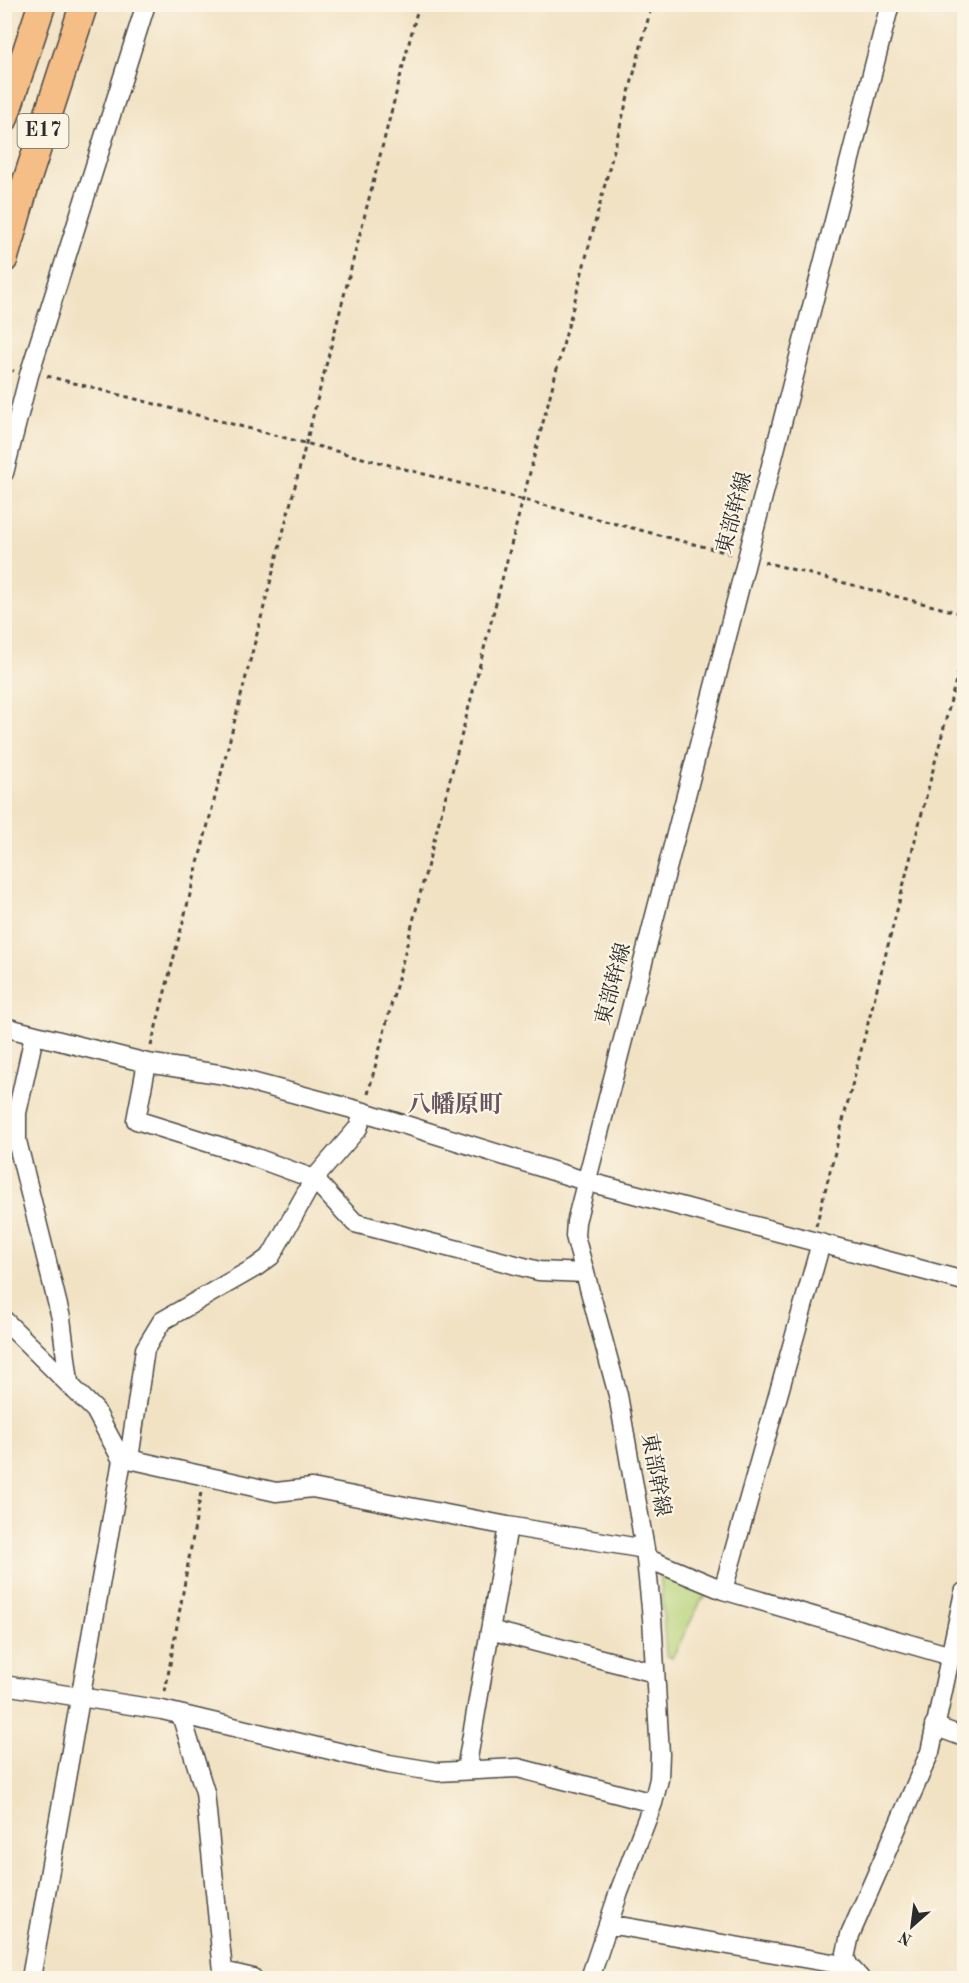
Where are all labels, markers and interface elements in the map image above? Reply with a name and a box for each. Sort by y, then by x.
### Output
road number: E17 [18,114,68,148]
street label: 東部幹線 [712,469,756,556]
street label: 東部幹線 [591,940,635,1027]
district label: 八幡原町 [407,1091,503,1118]
street label: 東部幹線 [637,1431,675,1518]
north arrow [882,1896,942,1956]
text: N [896,1927,915,1947]

